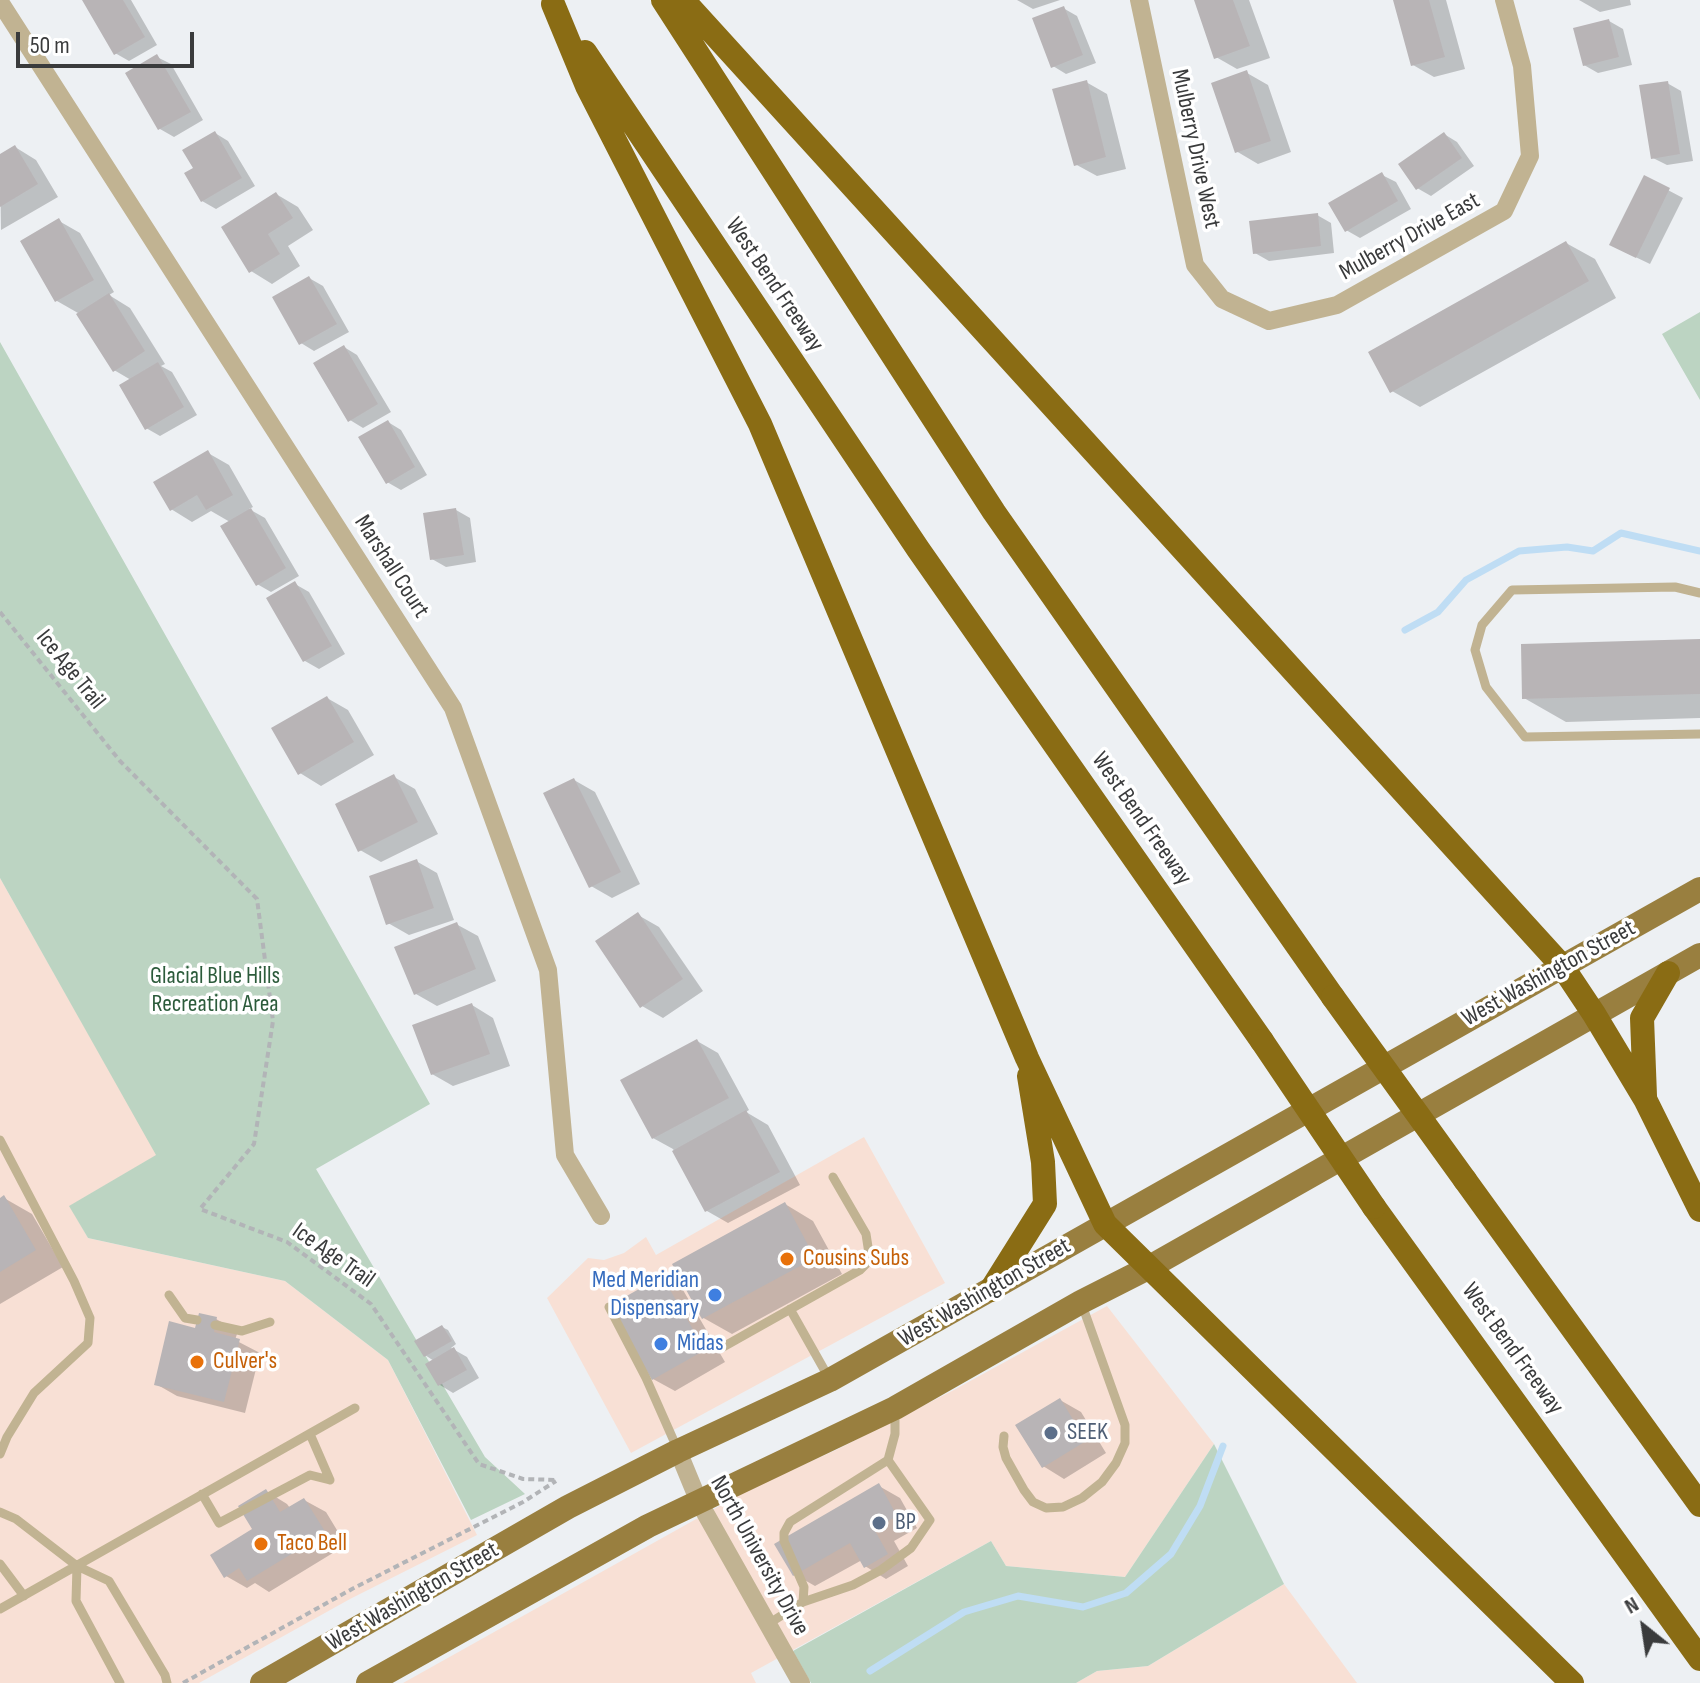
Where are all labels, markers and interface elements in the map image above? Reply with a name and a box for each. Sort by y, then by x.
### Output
scale bar [20,16,198,66]
text: 50 m [30,31,70,60]
street label: Mulberry Drive West [1164,67,1226,231]
street label: Mulberry Drive East [1335,187,1485,287]
street label: West Bend Freeway [719,213,829,357]
street label: Marshall Court [347,510,435,624]
street label: Ice Age Trail [29,624,111,716]
street label: West Bend Freeway [1085,747,1197,891]
street label: West Washington Street [1457,914,1641,1034]
park label: Glacial Blue Hills Recreation Area [150,963,280,1019]
street label: Ice Age Trail [286,1217,380,1295]
street label: West Washington Street [894,1232,1076,1354]
place label: Cousins Subs [803,1245,909,1273]
marker: Cousins Subs [778,1250,796,1268]
place label: Med Meridian Dispensary [592,1267,699,1323]
street label: West Bend Freeway [1455,1278,1569,1420]
marker: Med Meridian Dispensary [706,1286,724,1304]
place label: Midas [677,1330,724,1358]
marker: Midas [652,1335,670,1353]
place label: Culver's [213,1348,277,1376]
marker: Culver's [188,1353,206,1371]
place label: SEEK [1067,1419,1108,1447]
marker: SEEK [1042,1424,1060,1442]
street label: North University Drive [703,1471,815,1641]
place label: BP [895,1509,916,1537]
marker: BP [870,1514,888,1532]
place label: Taco Bell [277,1530,347,1558]
marker: Taco Bell [252,1535,270,1553]
street label: West Washington Street [322,1536,504,1658]
north arrow [1604,1587,1684,1667]
text: N [1620,1591,1644,1620]

